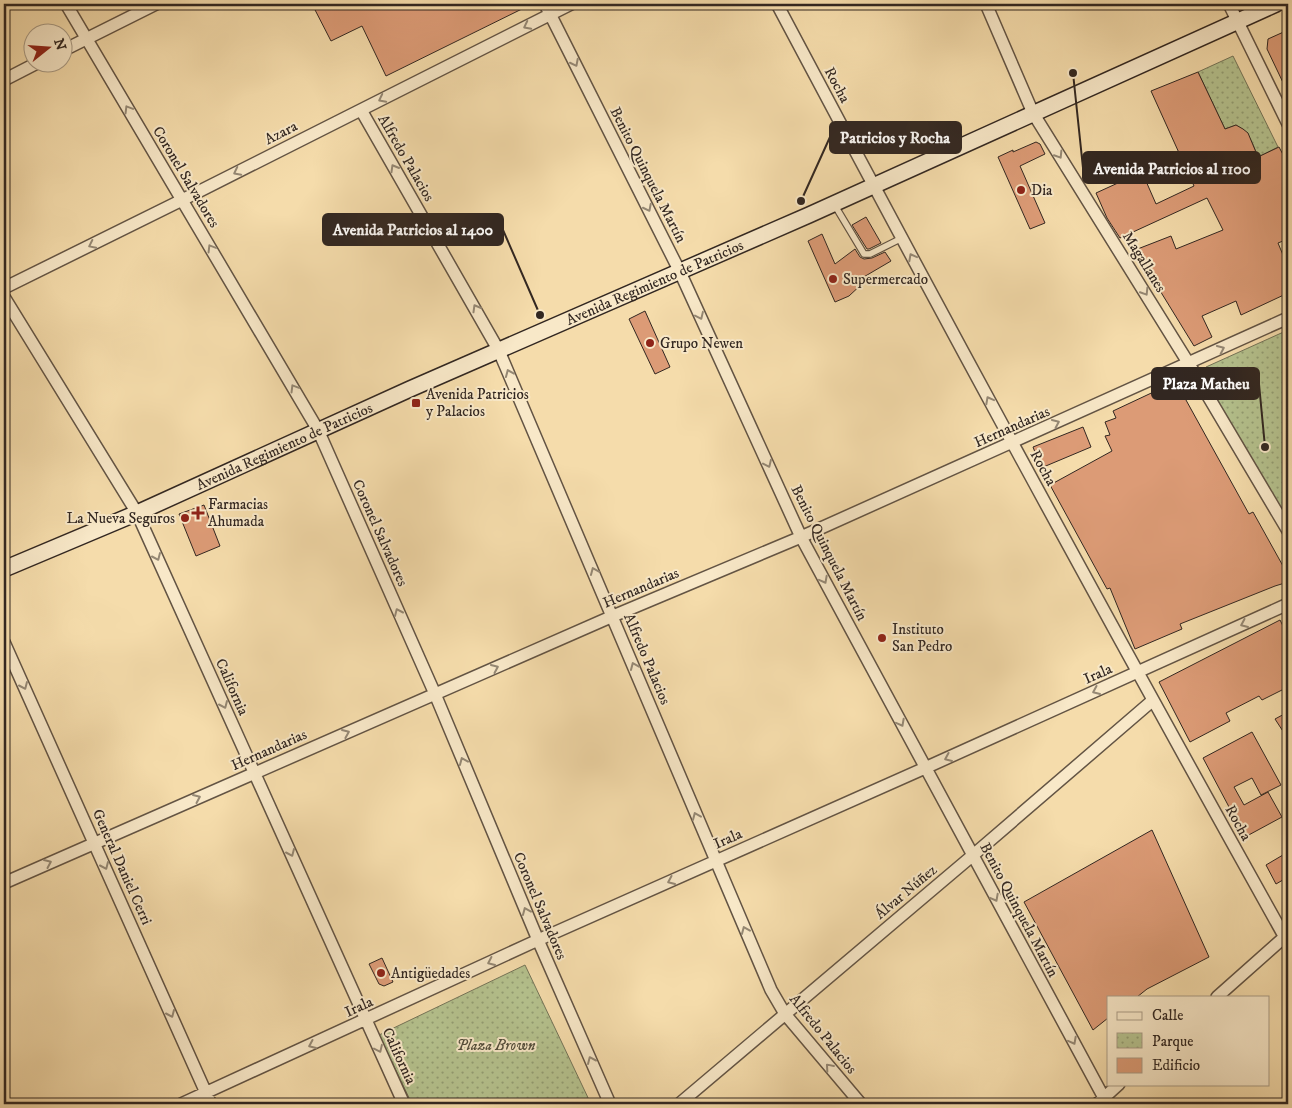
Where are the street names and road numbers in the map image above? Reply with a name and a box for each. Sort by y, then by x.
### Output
street label: Rocha [820,64,855,107]
street label: Benito Quinquela Martín [606,104,691,246]
street label: Alfredo Palacios [373,111,439,205]
street label: Azara [261,116,301,149]
street label: Coronel Salvadores [148,123,224,231]
street label: Magallanes [1118,228,1170,296]
street label: Avenida Regimiento de Patricios [563,235,746,329]
street label: Avenida Regimiento de Patricios [193,398,375,494]
street label: Hernandarias [971,402,1053,452]
street label: Rocha [1026,447,1061,490]
street label: Coronel Salvadores [348,477,412,589]
street label: Benito Quinquela Martín [787,482,872,624]
street label: Hernandarias [600,563,682,613]
street label: Alfredo Palacios [619,611,675,707]
street label: California [211,656,253,719]
street label: Irala [1081,659,1116,689]
street label: Hernandarias [228,725,310,775]
street label: Rocha [1221,802,1256,845]
street label: General Daniel Cerri [88,806,156,928]
street label: Irala [711,824,746,854]
street label: Benito Quinquela Martín [975,839,1063,981]
street label: Coronel Salvadores [509,849,571,963]
street label: Álvar Núñez [870,859,941,924]
street label: Alfredo Palacios [785,990,861,1078]
street label: Irala [342,992,377,1022]
street label: California [378,1025,421,1088]

